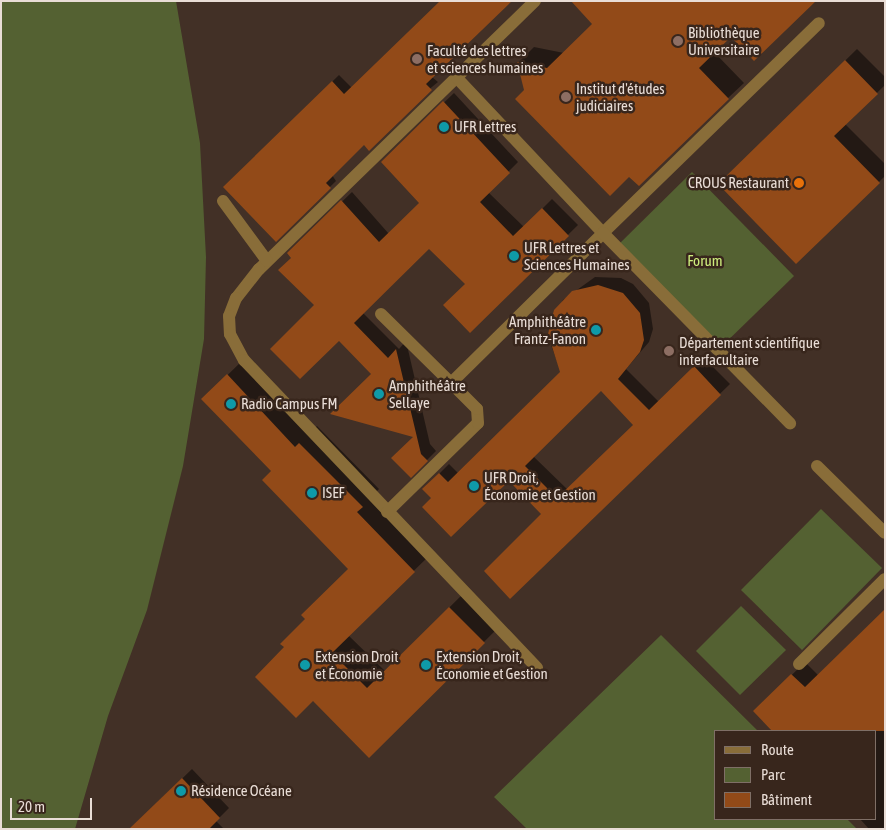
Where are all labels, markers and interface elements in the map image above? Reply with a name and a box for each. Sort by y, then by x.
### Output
place label: Bibliothèque Universitaire [688,23,760,58]
marker: Bibliothèque Universitaire [672,35,684,47]
place label: Faculté des lettres et sciences humaines [427,41,543,76]
marker: Faculté des lettres et sciences humaines [411,53,423,65]
place label: Institut d'études judiciaires [576,79,665,114]
marker: Institut d'études judiciaires [560,91,572,103]
place label: UFR Lettres [454,118,516,136]
marker: UFR Lettres [438,121,450,133]
place label: CROUS Restaurant [688,174,789,192]
marker: CROUS Restaurant [793,177,805,189]
place label: UFR Lettres et Sciences Humaines [524,238,630,273]
marker: UFR Lettres et Sciences Humaines [508,250,520,262]
park label: Forum [687,252,723,270]
place label: Amphithéâtre Frantz-Fanon [509,312,586,347]
marker: Amphithéâtre Frantz-Fanon [590,324,602,336]
place label: Département scientifique interfacultaire [679,333,820,368]
marker: Département scientifique interfacultaire [663,345,675,357]
place label: Amphithéâtre Sellaye [389,376,466,411]
marker: Amphithéâtre Sellaye [373,388,385,400]
place label: Radio Campus FM [241,395,337,413]
marker: Radio Campus FM [225,398,237,410]
place label: UFR Droit, Économie et Gestion [484,468,596,503]
marker: UFR Droit, Économie et Gestion [468,480,480,492]
place label: ISEF [322,484,345,502]
marker: ISEF [306,487,318,499]
place label: Extension Droit et Économie [315,647,398,682]
place label: Extension Droit, Économie et Gestion [436,647,548,682]
marker: Extension Droit et Économie [299,659,311,671]
marker: Extension Droit, Économie et Gestion [420,659,432,671]
legend [714,730,876,820]
text: Route [761,741,794,758]
text: Parc [761,766,785,783]
place label: Résidence Océane [191,782,292,800]
marker: Résidence Océane [175,785,187,797]
scale bar [12,788,95,820]
text: Bâtiment [761,791,812,808]
text: 20 m [18,798,45,815]

